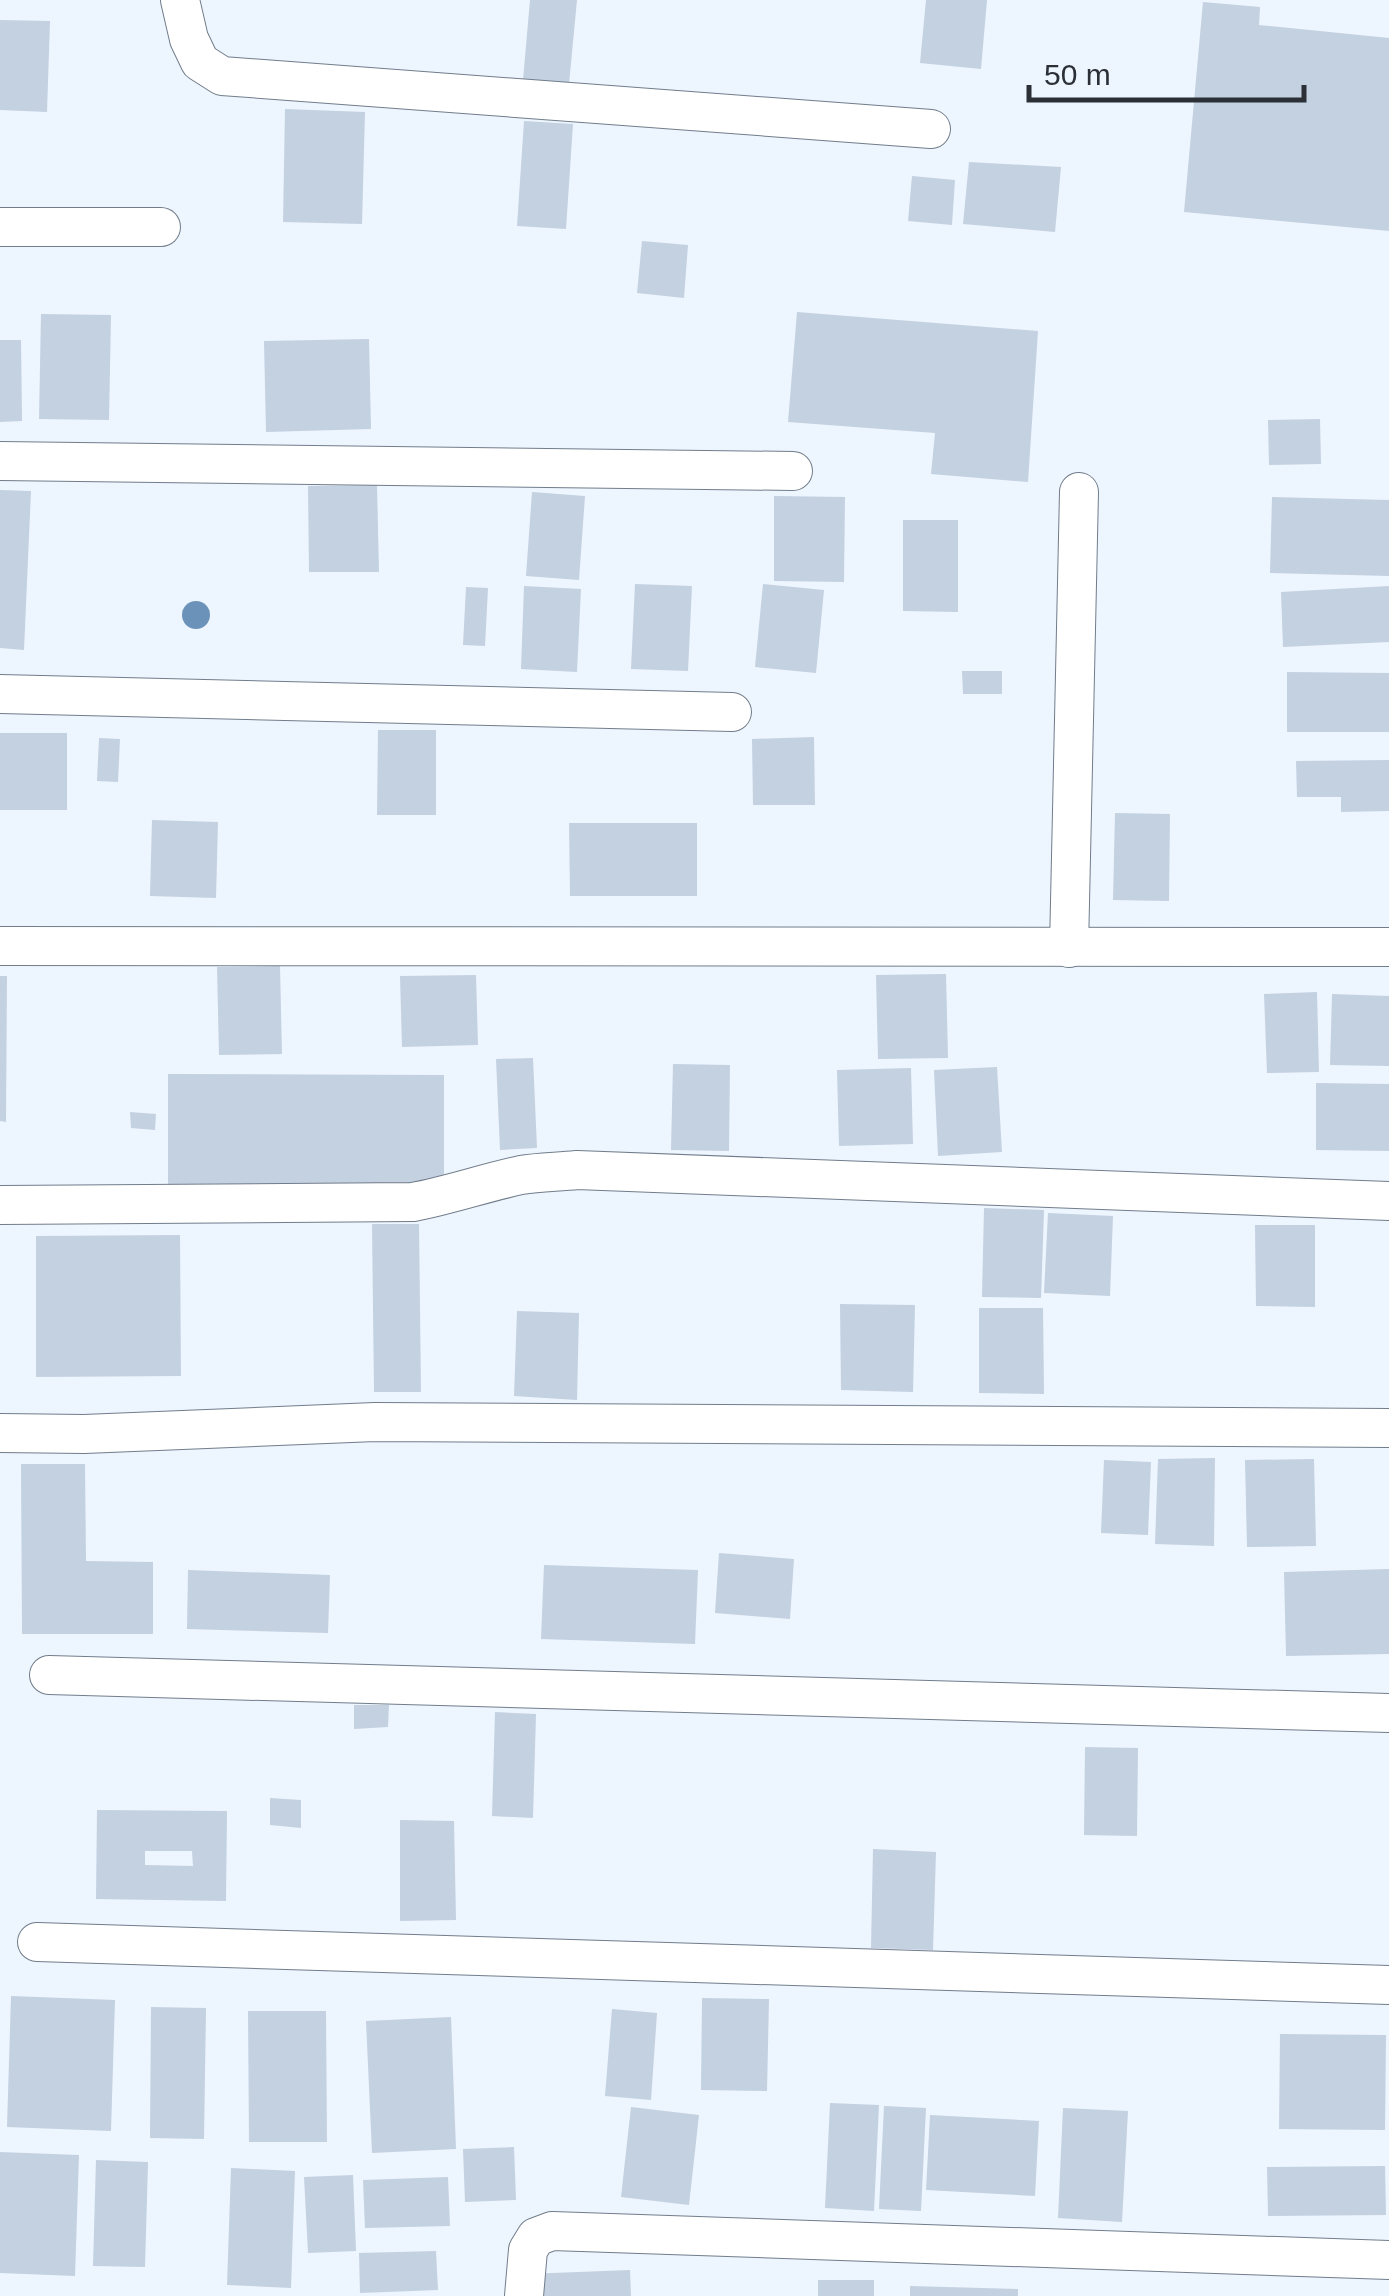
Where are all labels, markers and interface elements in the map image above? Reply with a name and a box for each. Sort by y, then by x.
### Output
scale bar [1029,40,1304,102]
text: 50 m [1044,58,1111,91]

